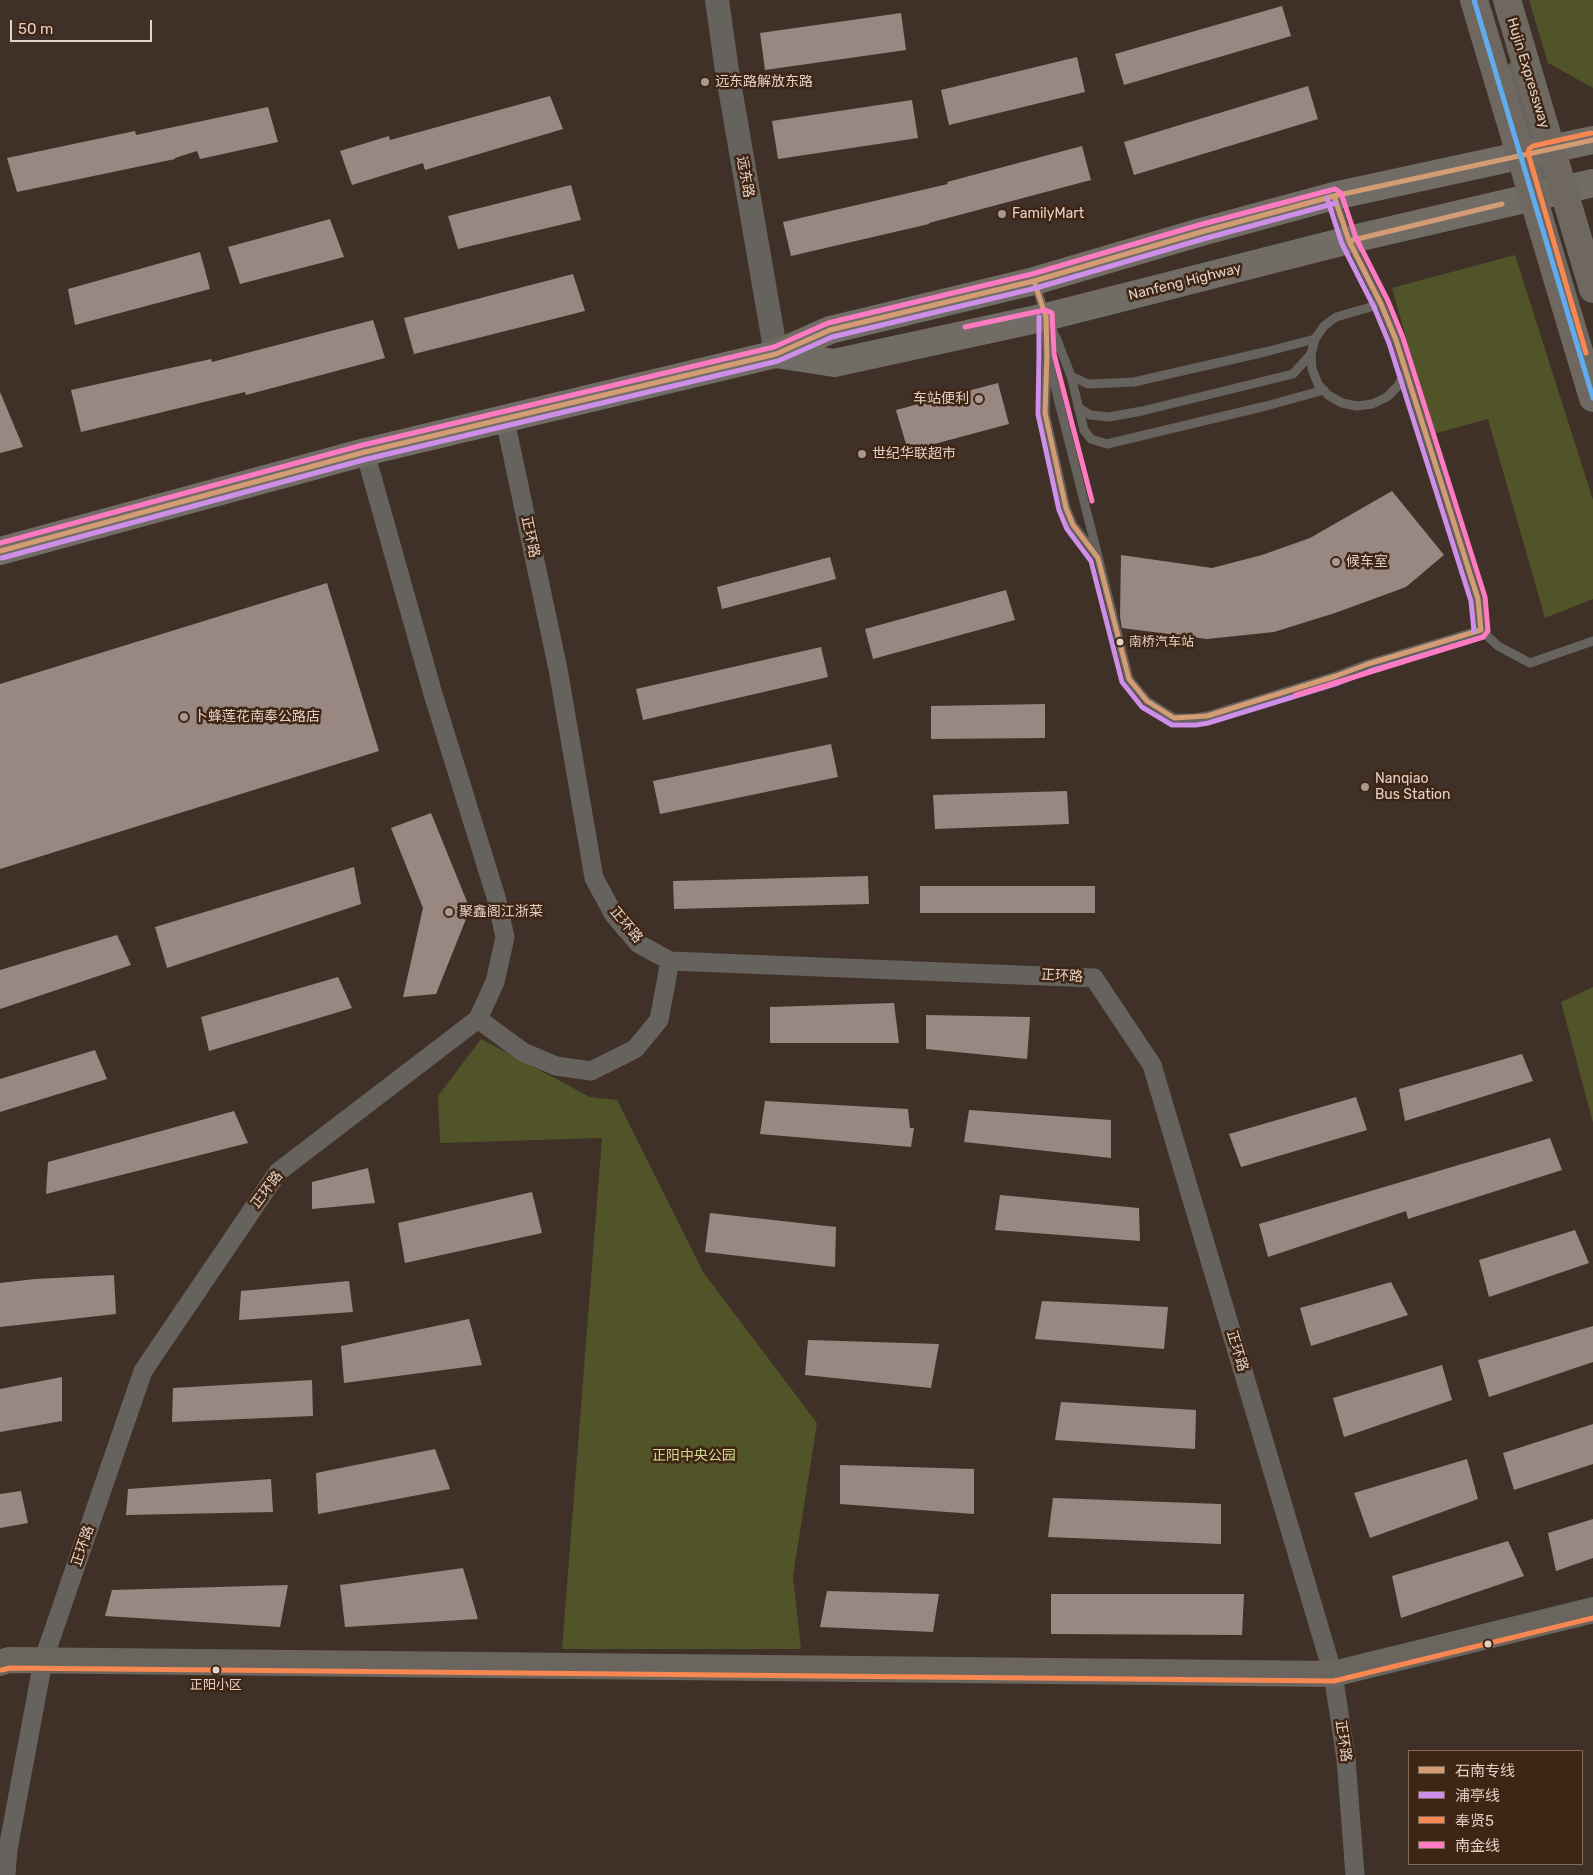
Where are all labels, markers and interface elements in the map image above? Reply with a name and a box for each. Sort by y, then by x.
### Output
scale bar [12,10,155,42]
street label: Hujin Expressway [1503,15,1553,131]
text: 50 m [18,20,53,38]
place label: 远东路解放东路 [715,74,813,90]
marker: 远东路解放东路 [699,76,711,88]
street label: 远东路 [733,155,757,199]
place label: FamilyMart [1012,206,1084,222]
marker: FamilyMart [996,208,1008,220]
street label: Nanfeng Highway [1127,260,1243,304]
place label: 车站便利 [913,391,969,407]
marker: 车站便利 [973,393,985,405]
place label: 世纪华联超市 [872,446,956,462]
marker: 世纪华联超市 [856,448,868,460]
street label: 正环路 [517,515,543,559]
place label: 候车室 [1346,554,1388,570]
marker: 候车室 [1330,556,1342,568]
place label: 南桥汽车站 [1129,634,1194,650]
marker: 南桥汽车站 [1115,637,1125,647]
place label: 卜蜂莲花南奉公路店 [194,709,320,725]
marker: 卜蜂莲花南奉公路店 [178,711,190,723]
place label: Nanqiao Bus Station [1375,771,1451,804]
marker: Nanqiao Bus Station [1359,781,1371,793]
place label: 聚鑫阁江浙菜 [459,904,543,920]
street label: 正环路 [606,904,646,946]
marker: 聚鑫阁江浙菜 [443,906,455,918]
street label: 正环路 [1041,967,1083,985]
street label: 正环路 [248,1168,286,1212]
street label: 正环路 [1223,1328,1251,1374]
park label: 正阳中央公园 [652,1448,736,1464]
street label: 正环路 [68,1523,98,1569]
unlabelled marker [1483,1639,1493,1649]
marker: 正阳小区 [211,1665,221,1675]
place label: 正阳小区 [190,1677,242,1693]
street label: 正环路 [1332,1719,1354,1763]
legend [1408,1750,1583,1865]
text: 石南专线 [1455,1762,1515,1780]
text: 浦亭线 [1455,1787,1500,1805]
text: 奉贤5 [1455,1812,1494,1830]
text: 南金线 [1455,1837,1500,1855]

